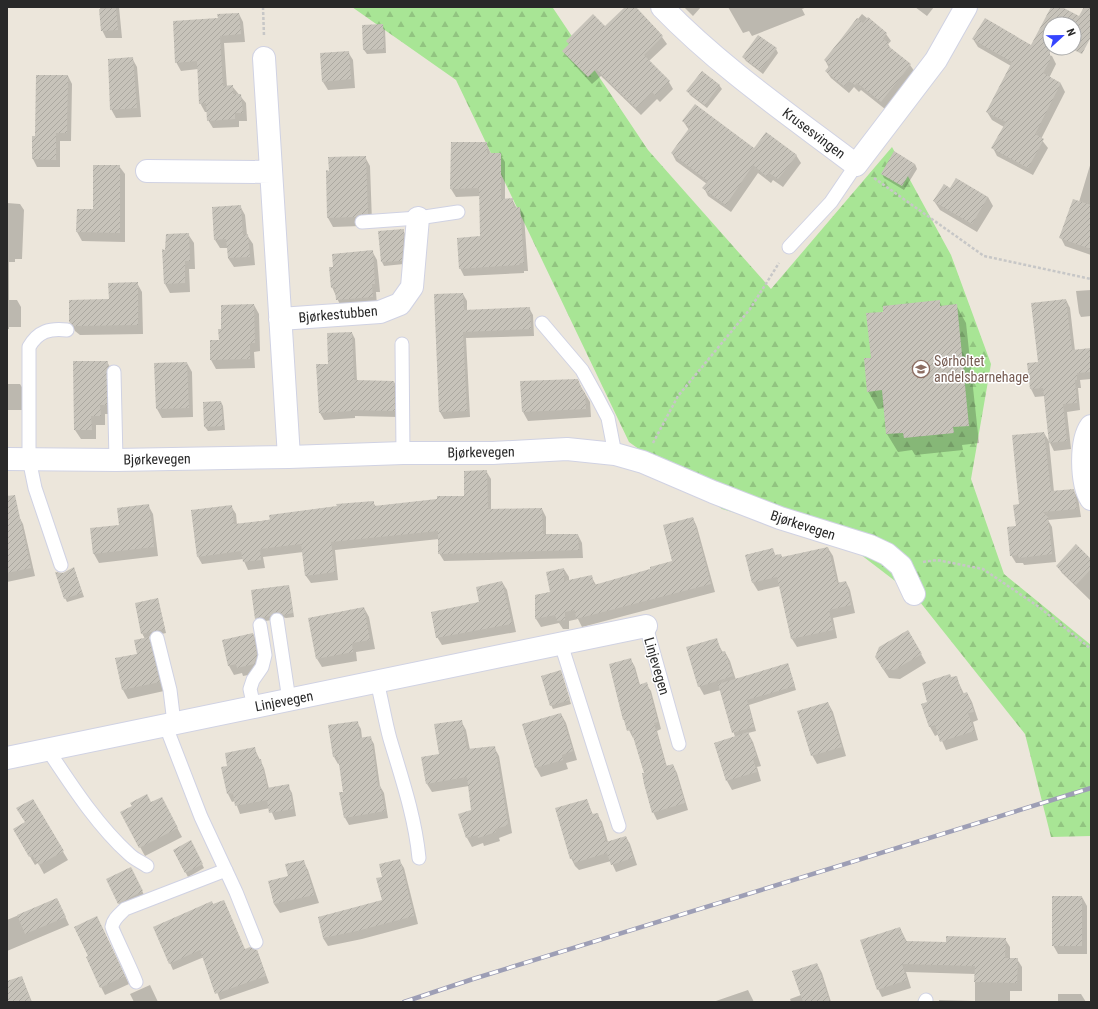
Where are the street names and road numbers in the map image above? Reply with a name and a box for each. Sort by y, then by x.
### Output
street label: Krusesvingen [780,104,848,162]
street label: Bjørkestubben [298,303,378,325]
street label: Bjørkevegen [447,443,515,461]
street label: Bjørkevegen [123,450,191,468]
street label: Bjørkevegen [768,507,838,543]
street label: Linjevegen [641,635,673,697]
street label: Linjevegen [254,688,314,714]

